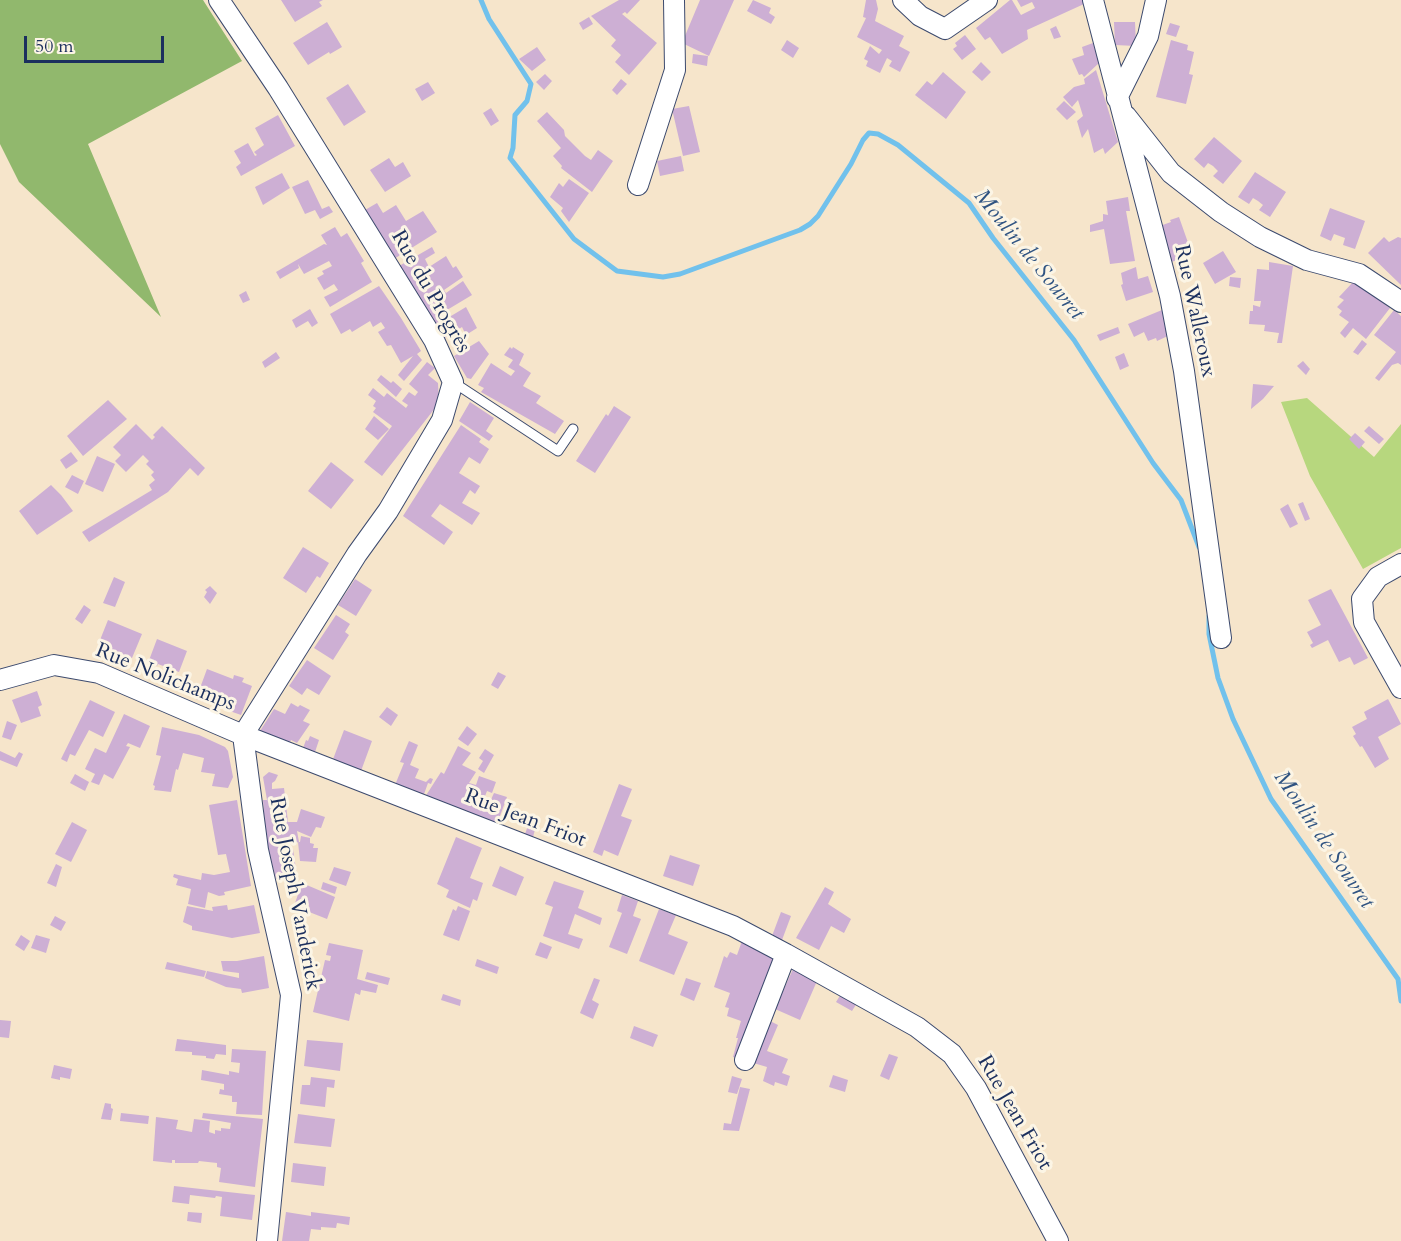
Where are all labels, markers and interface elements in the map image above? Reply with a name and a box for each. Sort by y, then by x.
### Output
scale bar [27,24,166,62]
text: 50 m [35,34,74,59]
water label: Moulin de Souvret [967,184,1089,326]
street label: Rue du Progrès [385,226,475,358]
street label: Rue Walleroux [1168,242,1220,380]
street label: Rue Nolichamps [92,639,238,717]
water label: Moulin de Souvret [1267,766,1379,914]
street label: Rue Jean Friot [461,784,589,854]
street label: Rue Joseph Vanderick [263,795,325,993]
street label: Rue Jean Friot [971,1051,1057,1175]

